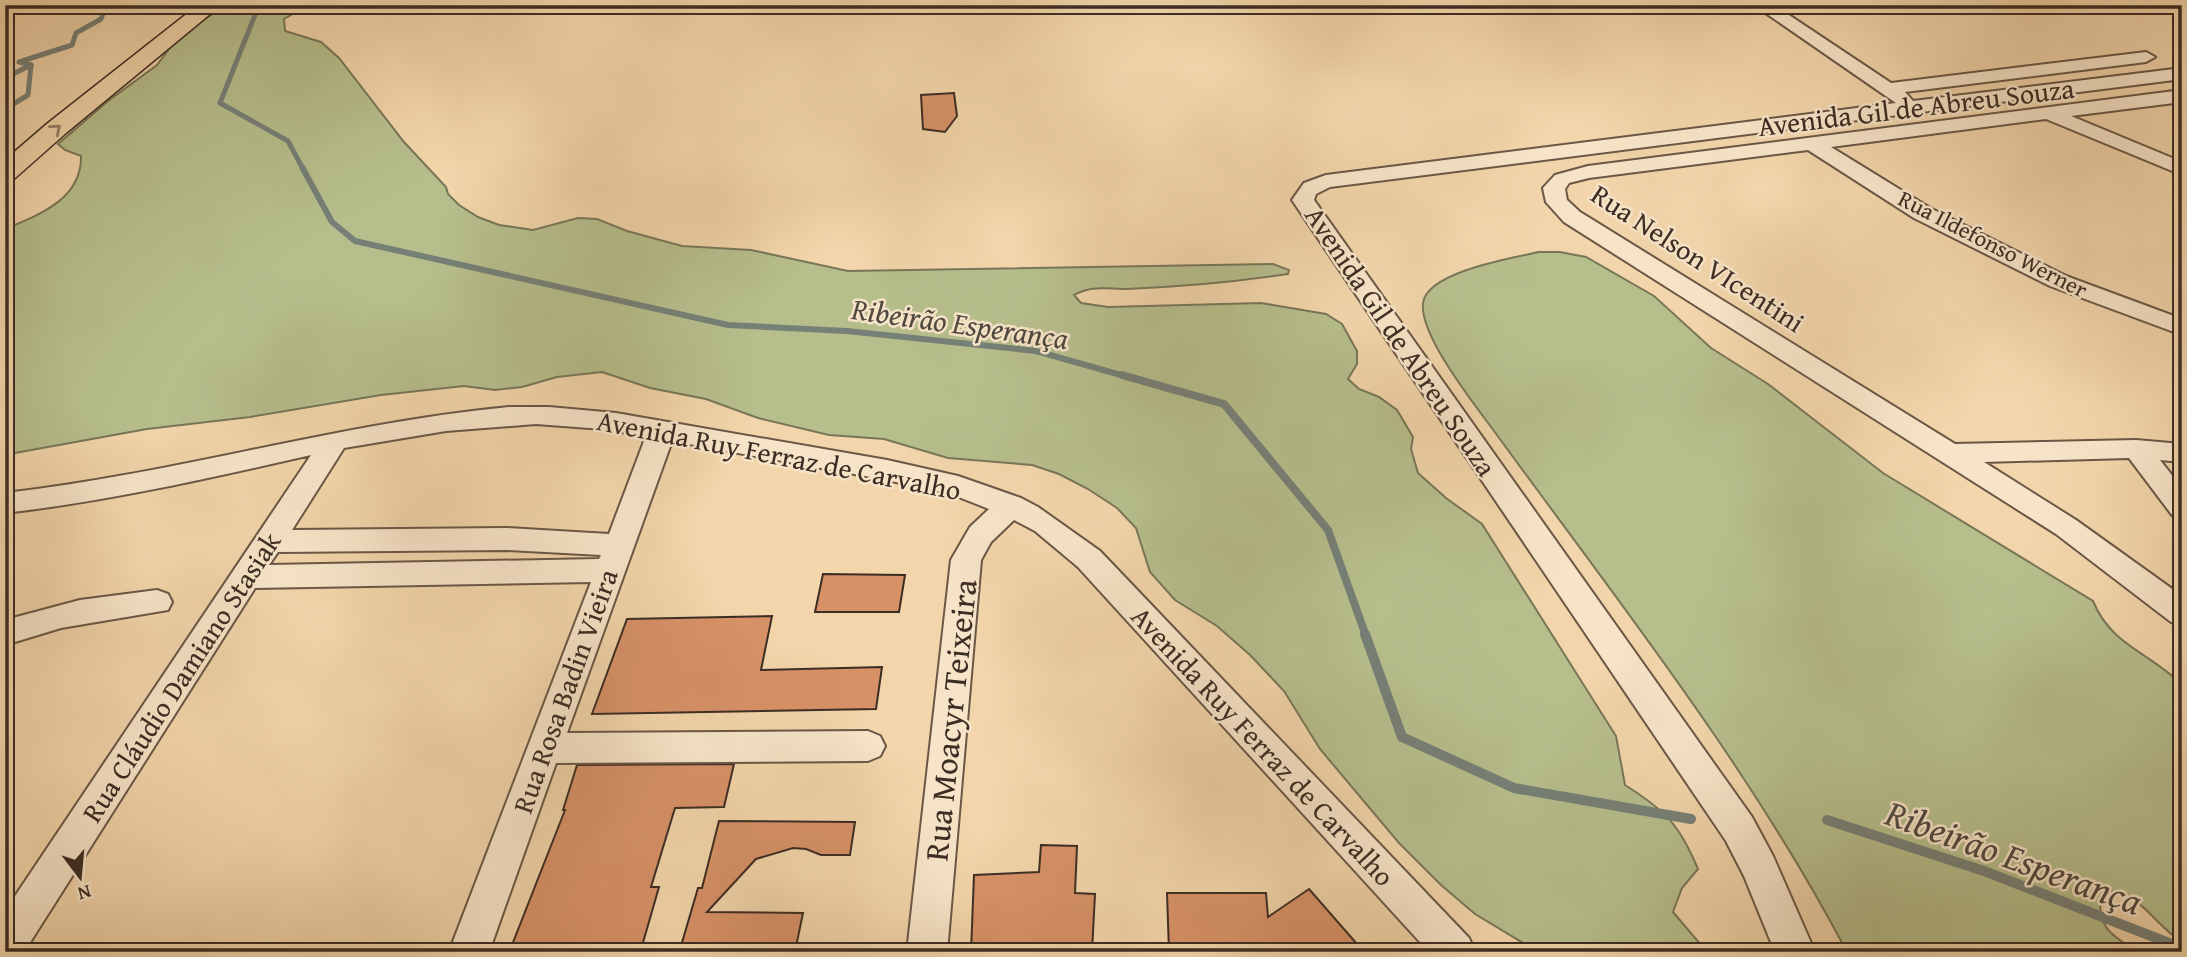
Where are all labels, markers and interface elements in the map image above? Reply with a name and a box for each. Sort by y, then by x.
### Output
street label: Avenida Gil de Abreu Souza [1756,67,2077,146]
one-way arrow [48,125,61,137]
street label: Rua Nelson VIcentini [1584,173,1813,342]
street label: Rua Ildefonso Werner [1893,182,2094,306]
street label: Avenida Gil de Abreu Souza [1295,197,1508,485]
water label: Ribeirão Esperança [848,286,1071,360]
street label: Avenida Ruy Ferraz de Carvalho [593,399,965,510]
street label: Rua Cláudio Damiano Stasiak [71,523,291,830]
street label: Rua Rosa Badin Vieira [501,562,628,819]
street label: Rua Moacyr Teixeira [911,576,989,863]
street label: Avenida Ruy Ferraz de Carvalho [1122,596,1405,895]
water label: Ribeirão Esperança [1877,784,2150,928]
north arrow [46,842,116,912]
text: N [74,878,95,909]

